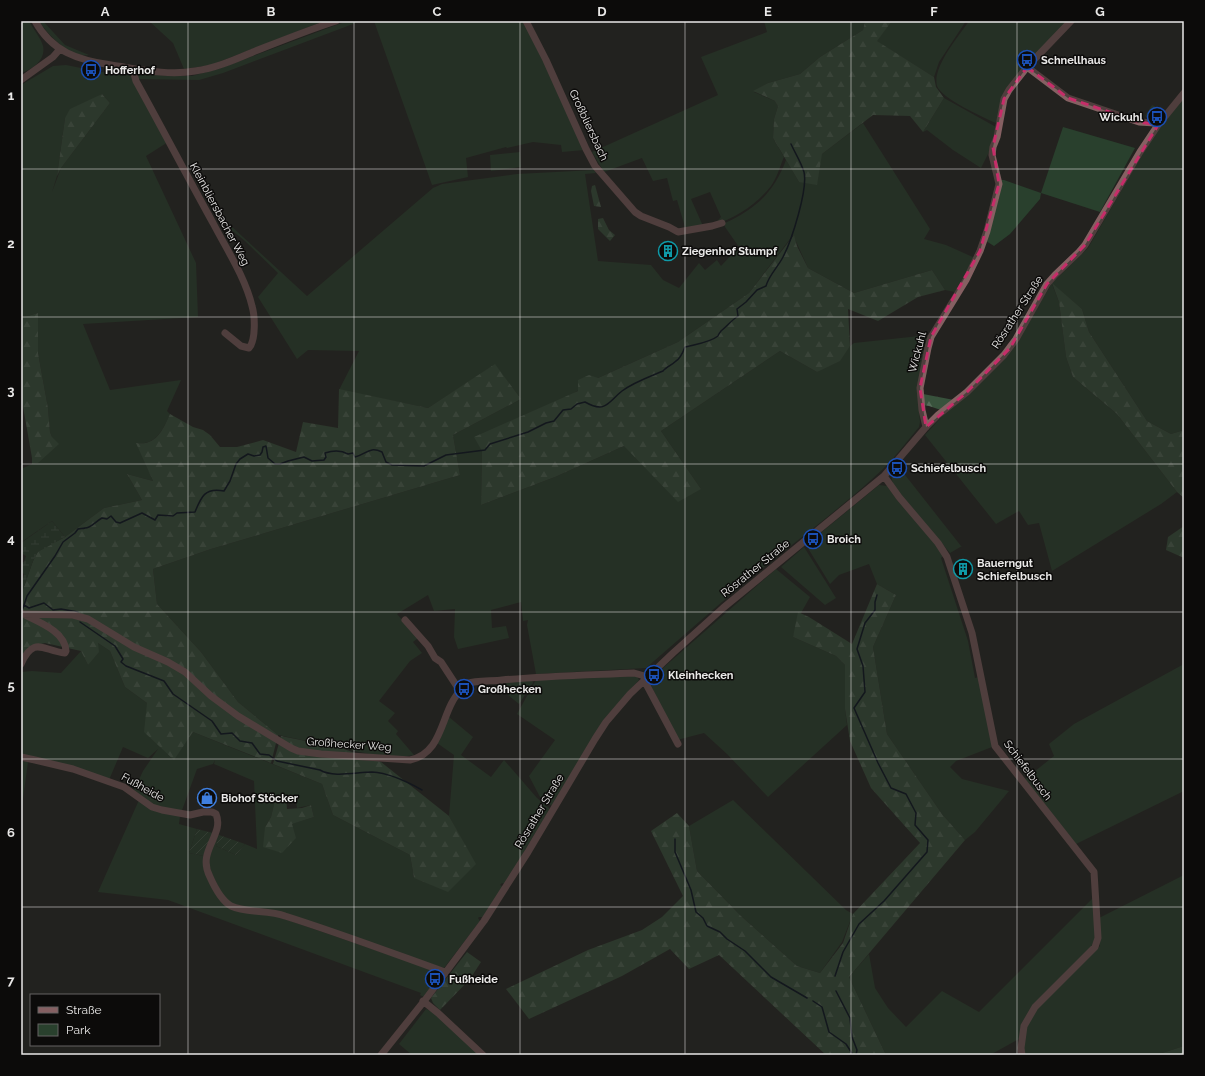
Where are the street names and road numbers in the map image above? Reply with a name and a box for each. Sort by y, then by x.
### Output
street label: Großbliersbach [566,87,611,163]
street label: Kleinbliersbacher Weg [187,160,252,268]
street label: Rösrather Straße [989,273,1046,351]
street label: Wickuhl [906,330,929,374]
street label: Rösrather Straße [718,536,793,600]
street label: Großhecker Weg [306,735,392,754]
street label: Schiefelbusch [1001,738,1054,803]
street label: Fußheide [119,770,167,805]
street label: Rösrather Straße [512,771,567,851]

